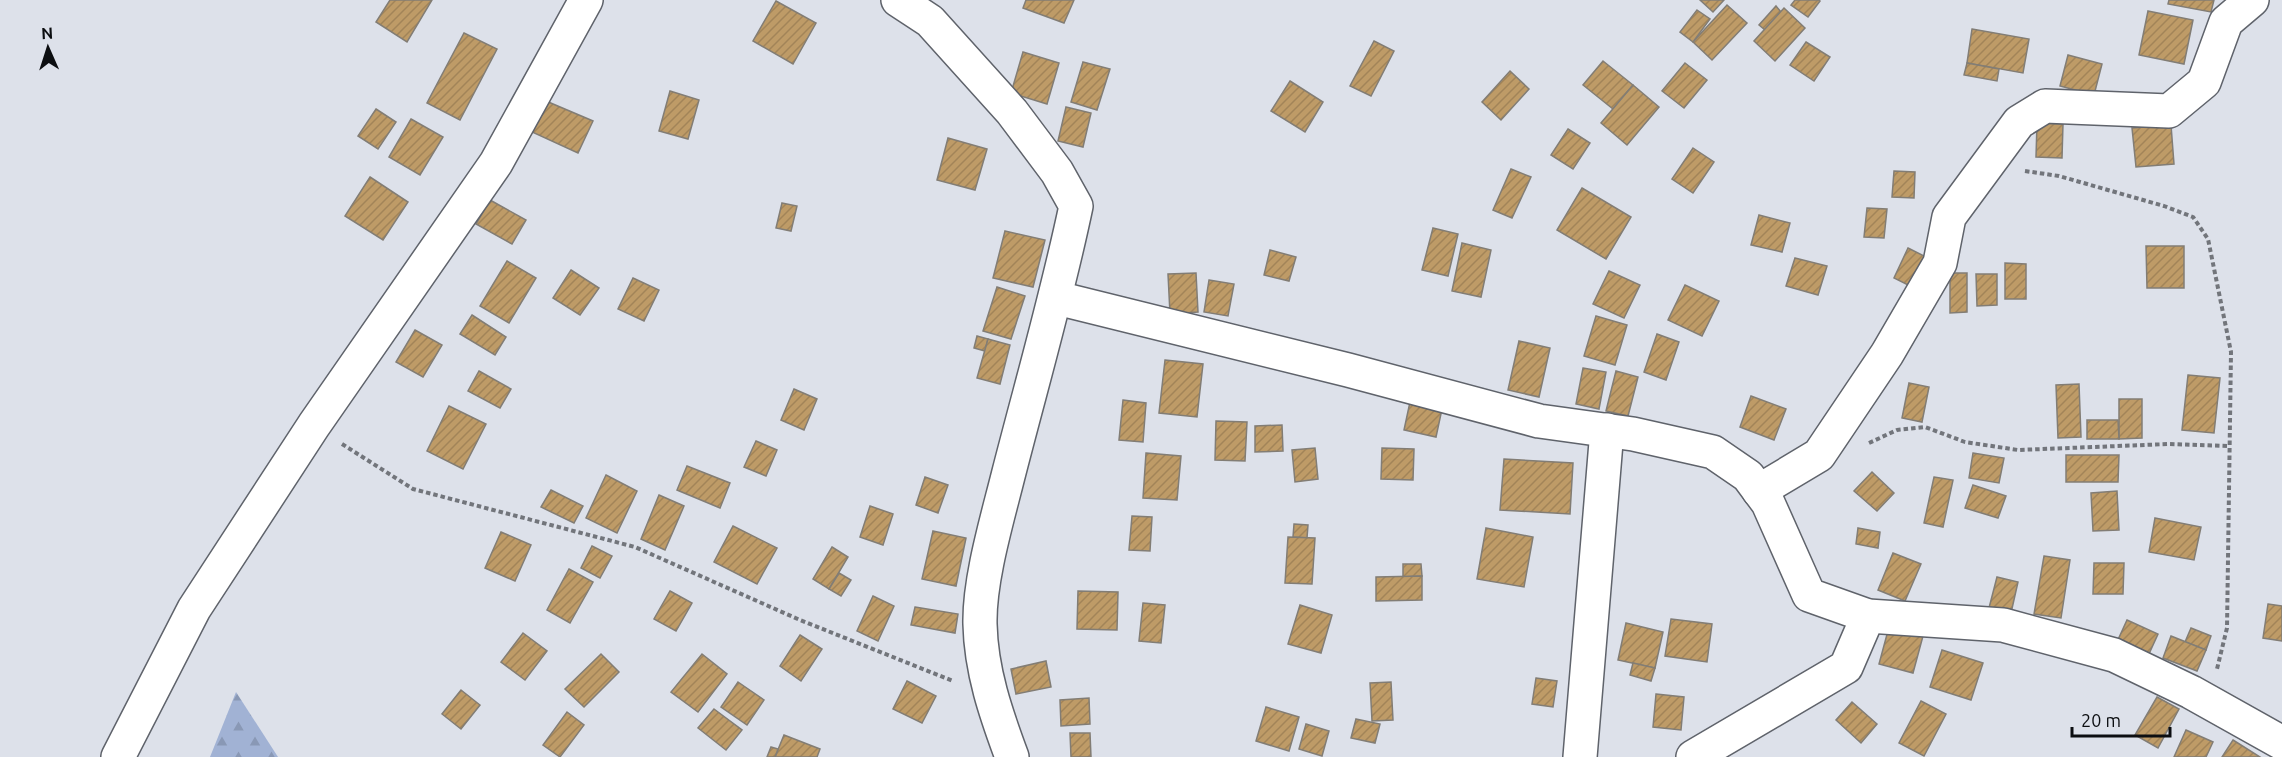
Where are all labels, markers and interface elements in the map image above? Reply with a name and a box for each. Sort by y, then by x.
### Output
north arrow [18,18,78,78]
text: N [41,24,54,42]
scale bar [2072,700,2170,738]
text: 20 m [2081,710,2121,730]

